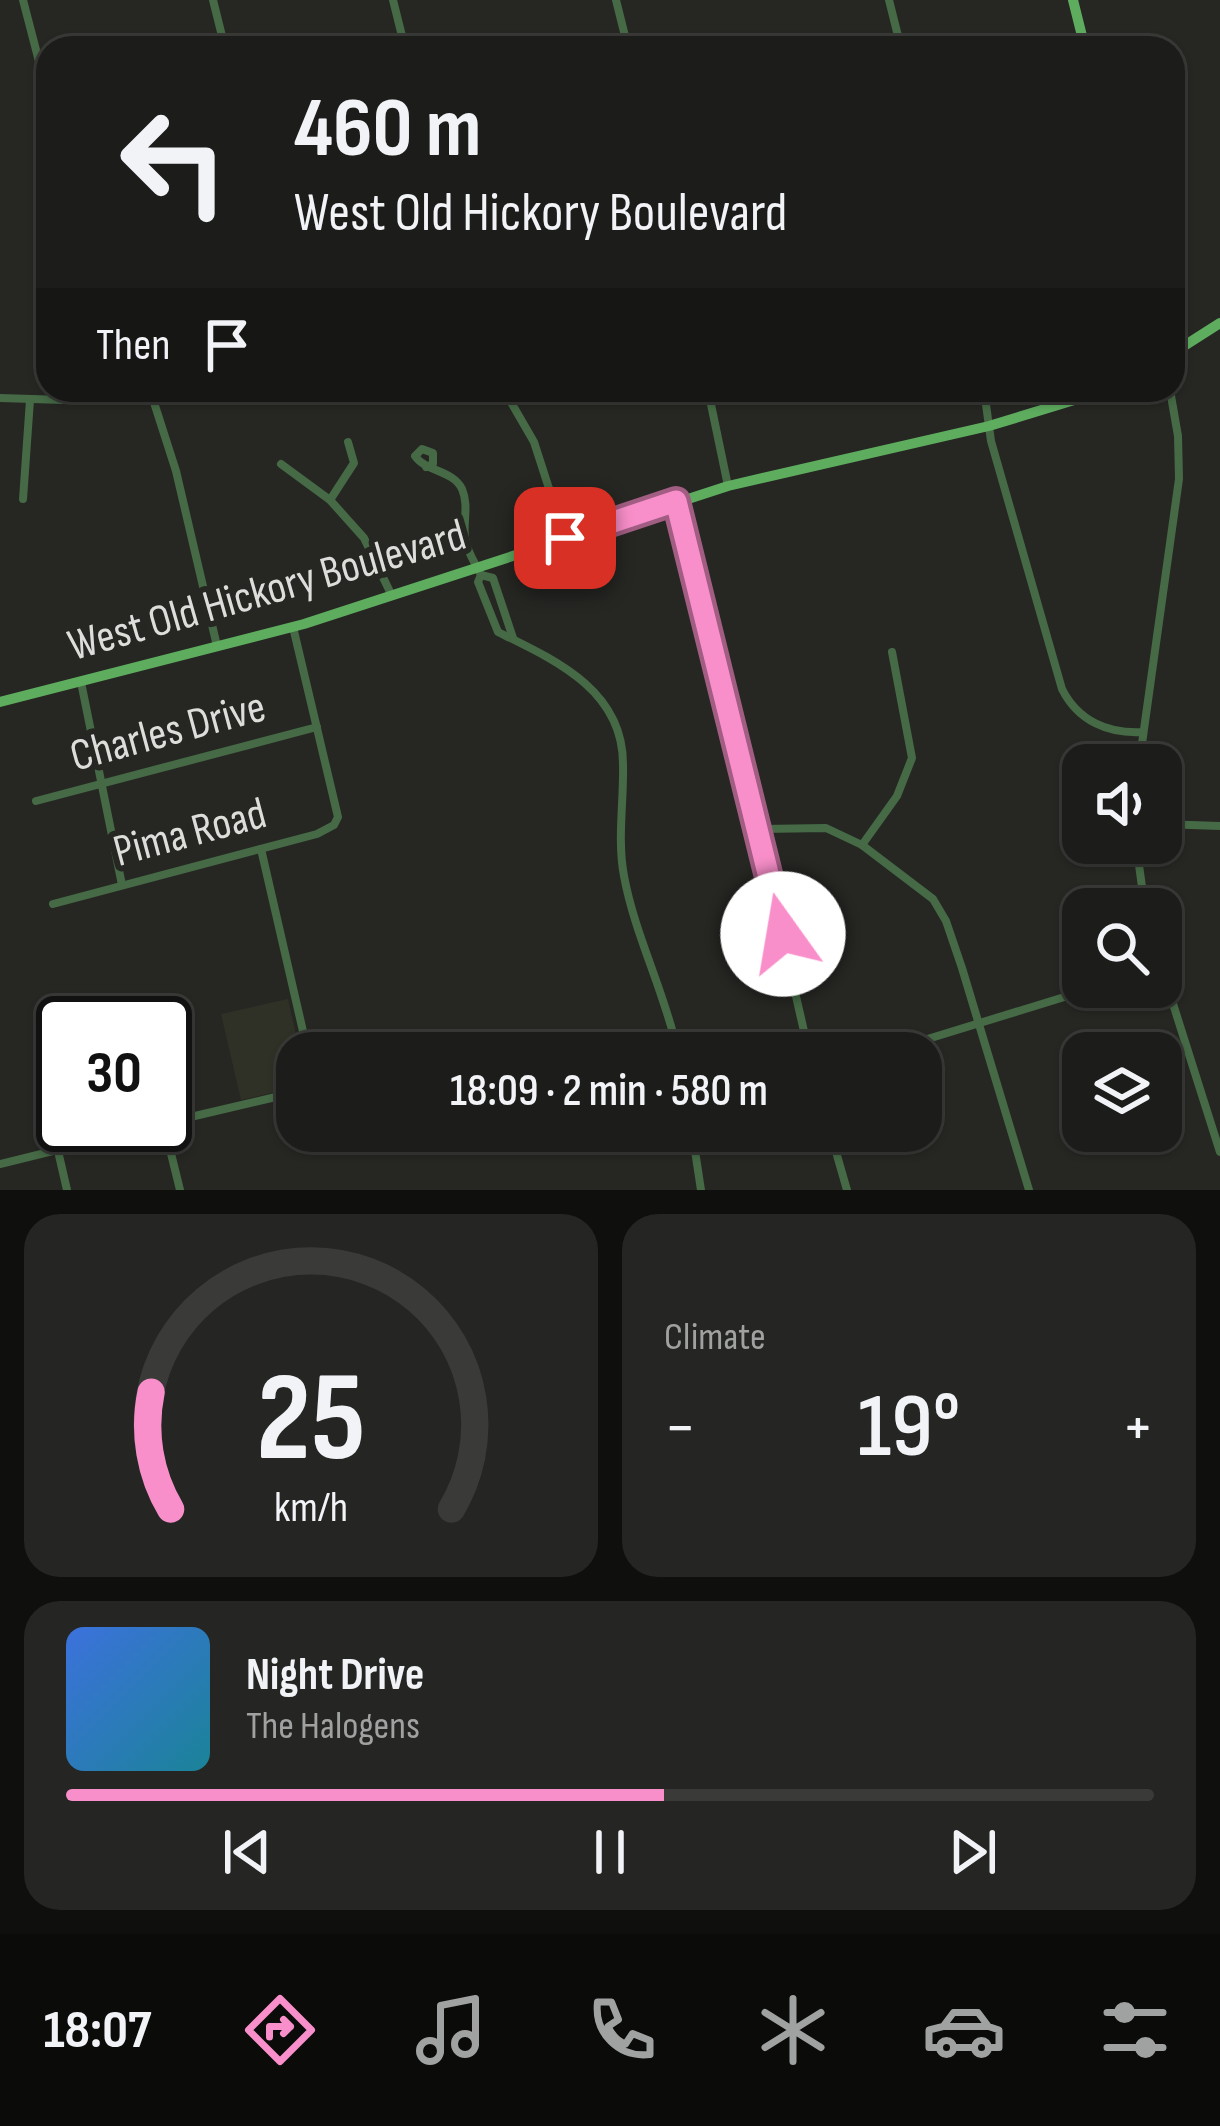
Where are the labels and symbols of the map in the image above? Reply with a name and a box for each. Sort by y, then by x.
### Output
pin [514,487,616,589]
street label: West Old Hickory Boulevard [62,508,472,674]
street label: Charles Drive [64,680,272,784]
street label: Pima Road [108,786,272,880]
position arrow [720,871,846,997]
speed limit sign: 30 [36,996,192,1152]

